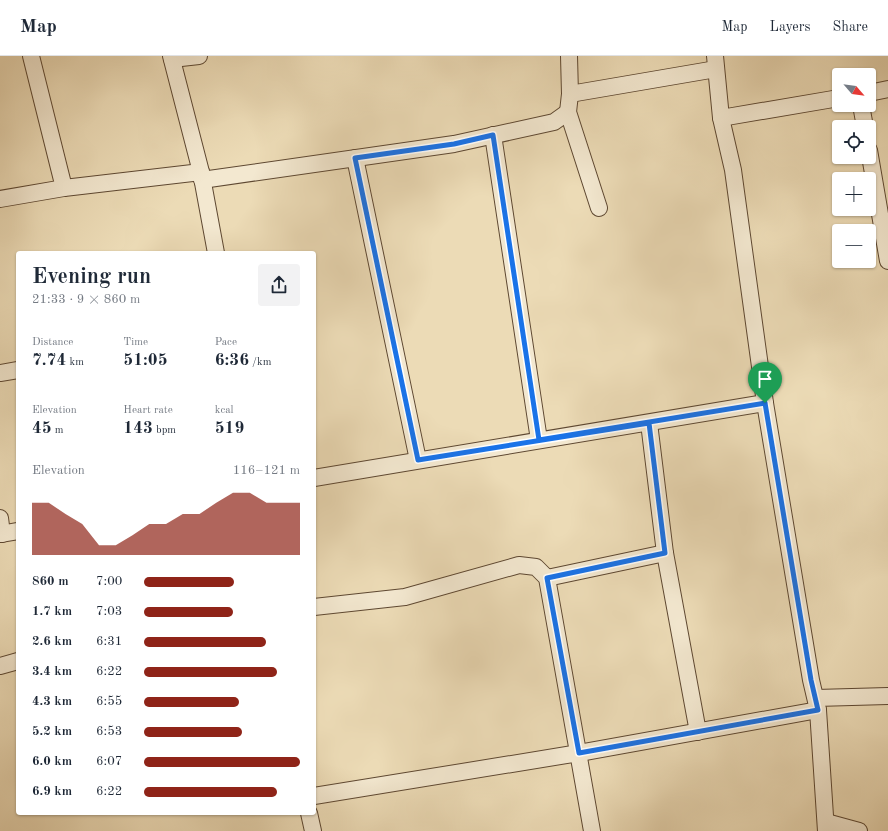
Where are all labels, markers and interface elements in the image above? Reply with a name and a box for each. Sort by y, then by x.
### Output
text: Map [20,18,57,37]
text: Map [722,20,748,34]
text: Layers [770,20,811,34]
text: Share [833,20,868,34]
north arrow [832,68,876,112]
map controls [832,68,876,268]
button: locate [832,120,876,164]
button: + [832,172,876,216]
button: − [832,224,876,268]
button: share [258,264,300,306]
text: Evening run [32,266,151,288]
text: 21:33 · 9 × 860 m [32,293,140,306]
text: Distance [32,337,73,348]
text: Time [123,337,148,348]
text: Pace [215,337,237,348]
text: 7.74 [32,352,66,369]
text: 51:05 [123,352,168,369]
text: 6:36 [215,352,249,369]
text: km [66,357,84,368]
text: /km [249,357,271,368]
pin [748,362,782,403]
icon: arrive [754,368,776,390]
text: Elevation [32,405,77,416]
text: Heart rate [123,405,173,416]
text: kcal [215,405,234,416]
text: 45 [32,420,52,437]
text: 143 [123,420,153,437]
text: 519 [215,420,244,437]
text: m [52,425,64,436]
text: bpm [153,425,176,436]
text: Elevation [32,464,85,477]
text: 116–121 m [233,464,300,477]
text: 860 m [32,575,69,588]
text: 7:00 [96,575,122,588]
text: 1.7 km [32,605,72,618]
text: 7:03 [96,605,122,618]
text: 2.6 km [32,635,72,648]
text: 6:31 [96,635,122,648]
text: 3.4 km [32,665,72,678]
text: 6:22 [96,665,122,678]
text: 4.3 km [32,695,72,708]
text: 6:55 [96,695,122,708]
text: 5.2 km [32,725,72,738]
text: 6:53 [96,725,122,738]
text: 6.0 km [32,755,72,768]
text: 6:07 [96,755,122,768]
text: 6.9 km [32,785,72,798]
text: 6:22 [96,785,122,798]

